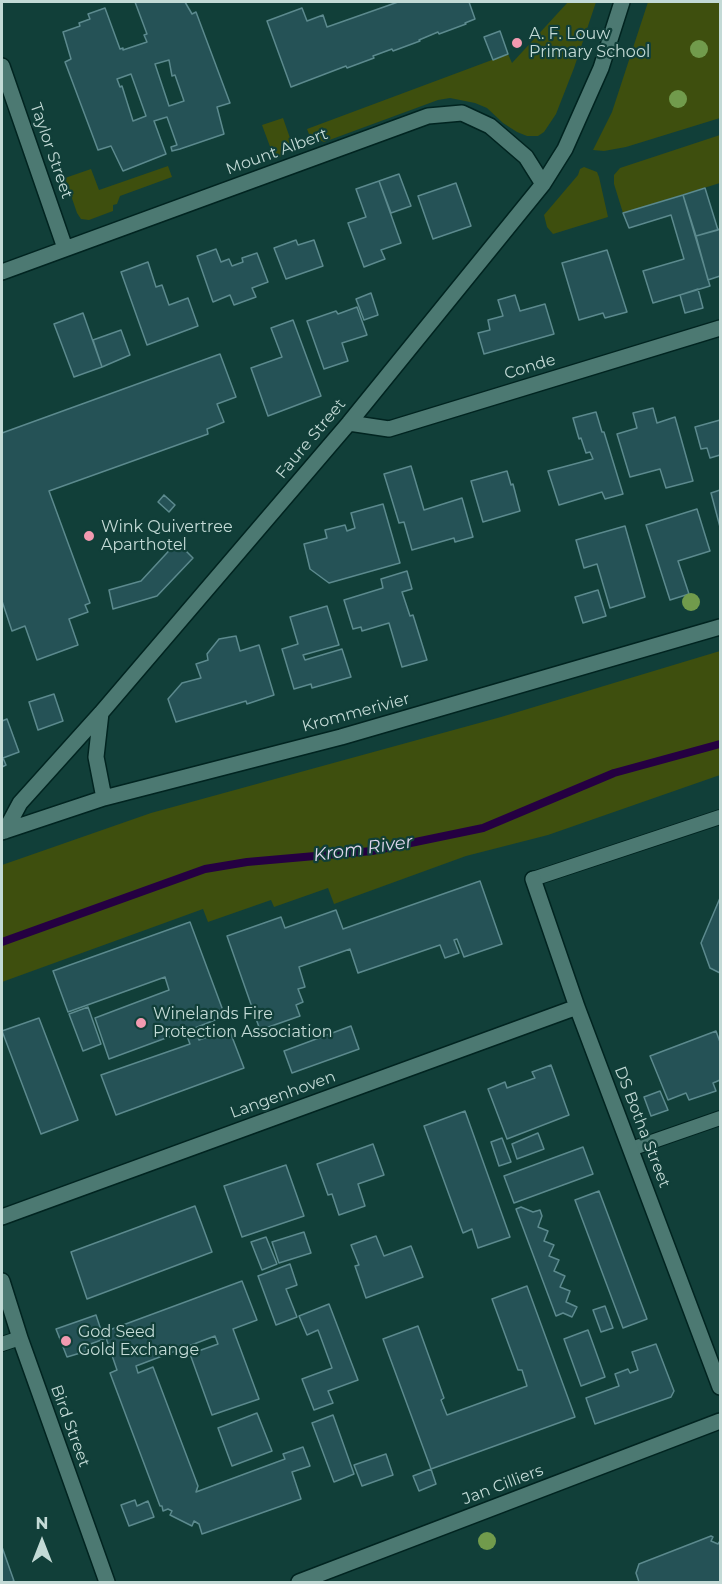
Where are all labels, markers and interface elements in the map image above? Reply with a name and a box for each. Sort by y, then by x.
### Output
place label: A. F. Louw Primary School [529,24,650,62]
marker: A. F. Louw Primary School [510,36,524,50]
street label: Taylor Street [26,101,76,201]
street label: Mount Albert [223,125,331,179]
street label: Conde [502,350,558,384]
street label: Faure Street [272,395,350,483]
place label: Wink Quivertree Aparthotel [101,517,233,555]
marker: Wink Quivertree Aparthotel [82,529,96,543]
street label: Krommerivier [300,689,412,737]
water label: Krom River [312,831,414,867]
place label: Winelands Fire Protection Association [153,1004,332,1042]
marker: Winelands Fire Protection Association [134,1016,148,1030]
street label: DS Botha Street [610,1064,674,1190]
street label: Langenhoven [228,1067,338,1123]
place label: God Seed Gold Exchange [78,1322,199,1360]
marker: God Seed Gold Exchange [59,1334,73,1348]
street label: Bird Street [46,1382,94,1470]
street label: Jan Cilliers [460,1461,546,1509]
north arrow [12,1512,72,1572]
text: N [36,1514,48,1533]

